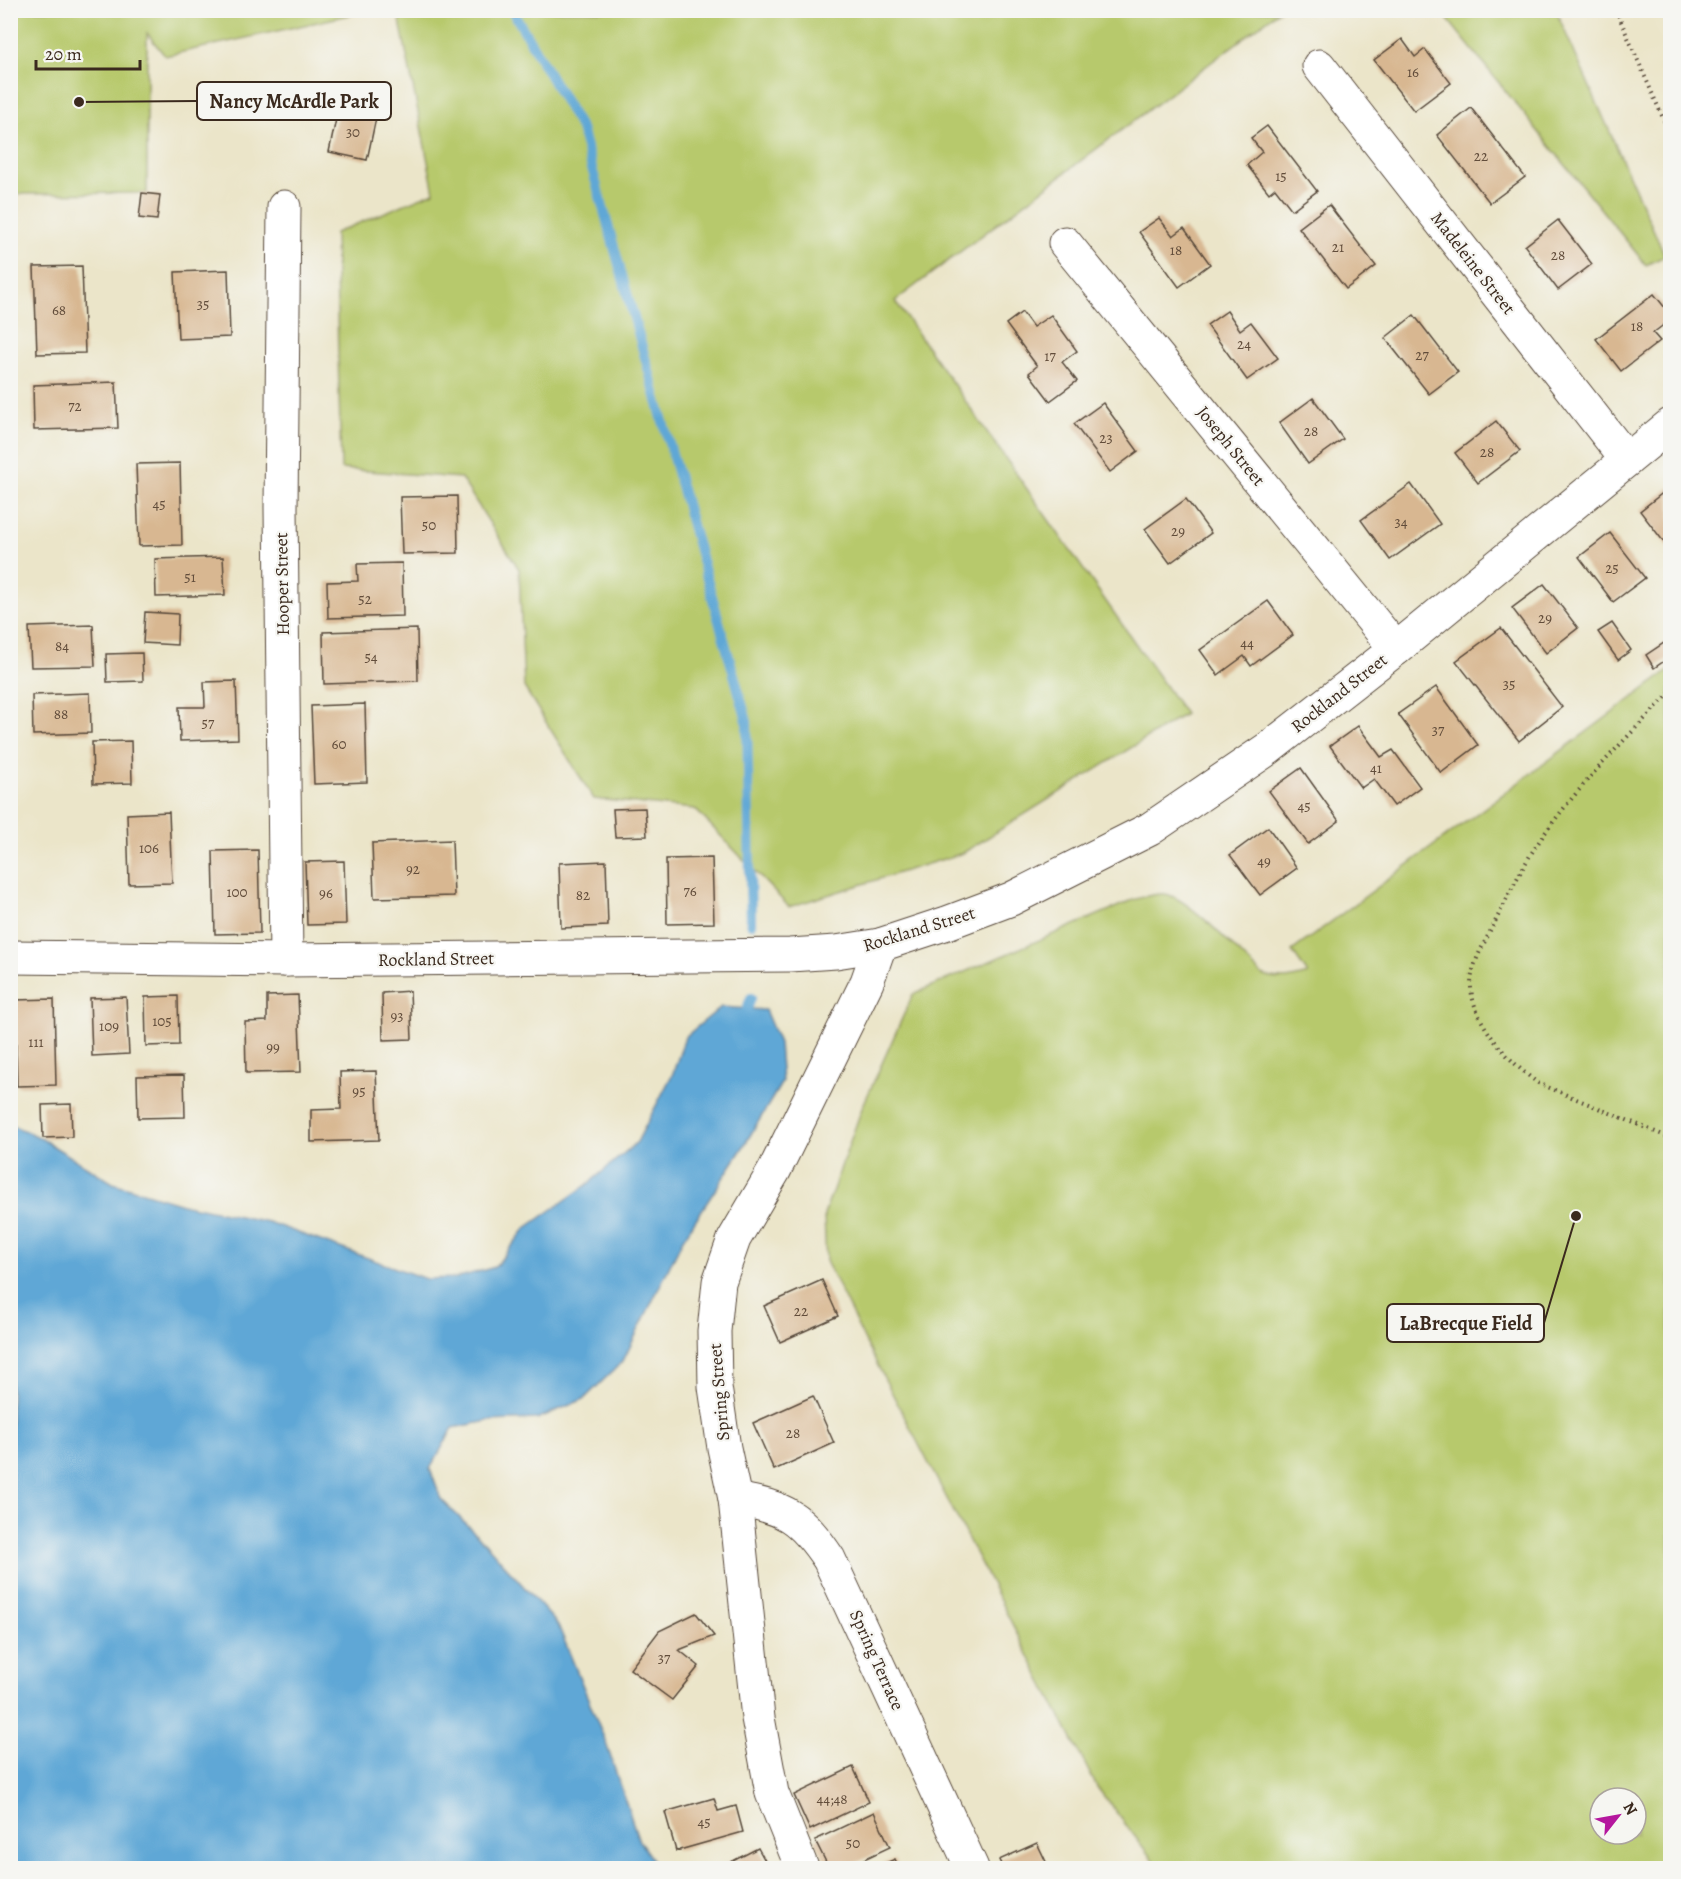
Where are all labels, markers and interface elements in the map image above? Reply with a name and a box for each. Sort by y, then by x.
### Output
scale bar [36,33,140,71]
text: 20 m [45,42,82,66]
house number: 16 [1407,62,1419,82]
callout: Nancy McArdle Park [197,82,391,120]
text: Nancy McArdle Park [209,88,379,115]
house number: 30 [346,122,360,142]
house number: 22 [1474,146,1488,166]
house number: 15 [1275,166,1287,186]
street label: Madeleine Street [1425,207,1521,319]
house number: 21 [1332,237,1344,257]
house number: 18 [1170,240,1182,260]
house number: 28 [1551,245,1565,265]
house number: 35 [197,294,209,314]
house number: 68 [52,300,66,320]
house number: 18 [1631,316,1643,336]
house number: 24 [1237,334,1251,354]
house number: 27 [1415,345,1429,365]
house number: 17 [1044,346,1056,366]
house number: 72 [68,396,82,416]
street label: Joseph Street [1191,401,1271,491]
house number: 28 [1304,421,1318,441]
house number: 23 [1099,428,1113,448]
house number: 28 [1480,442,1494,462]
house number: 45 [152,494,166,514]
house number: 34 [1394,512,1408,532]
house number: 50 [422,515,436,535]
house number: 29 [1171,521,1185,541]
street label: Hooper Street [269,532,295,636]
house number: 25 [1605,558,1619,578]
house number: 51 [184,567,196,587]
house number: 52 [358,589,372,609]
house number: 29 [1538,608,1552,628]
house number: 44 [1240,633,1254,653]
house number: 84 [55,636,69,656]
house number: 54 [364,647,378,667]
street label: Rockland Street [1286,648,1392,738]
house number: 35 [1503,674,1515,694]
house number: 88 [54,704,68,724]
house number: 57 [202,713,215,733]
house number: 37 [1432,720,1445,740]
house number: 60 [332,734,346,754]
house number: 41 [1370,758,1382,778]
house number: 45 [1297,796,1311,816]
house number: 106 [139,838,159,858]
house number: 49 [1257,851,1271,871]
house number: 92 [406,859,420,879]
house number: 76 [683,881,697,901]
house number: 100 [226,882,248,902]
house number: 96 [319,883,333,903]
house number: 82 [576,885,590,905]
street label: Rockland Street [860,901,978,957]
street label: Rockland Street [378,946,494,972]
house number: 93 [390,1006,404,1026]
house number: 105 [152,1011,172,1031]
house number: 109 [99,1016,119,1036]
house number: 111 [28,1032,44,1052]
house number: 99 [266,1037,280,1057]
house number: 95 [352,1081,366,1101]
house number: 22 [794,1301,808,1321]
callout: LaBrecque Field [1387,1304,1544,1342]
text: LaBrecque Field [1399,1310,1533,1337]
street label: Spring Street [703,1342,735,1442]
house number: 28 [786,1423,800,1443]
street label: Spring Terrace [844,1606,910,1714]
house number: 37 [658,1648,671,1668]
north arrow [1588,1786,1648,1846]
house number: 44;48 [816,1789,848,1809]
text: N [1618,1798,1643,1820]
house number: 45 [697,1812,711,1832]
house number: 50 [846,1833,860,1853]

